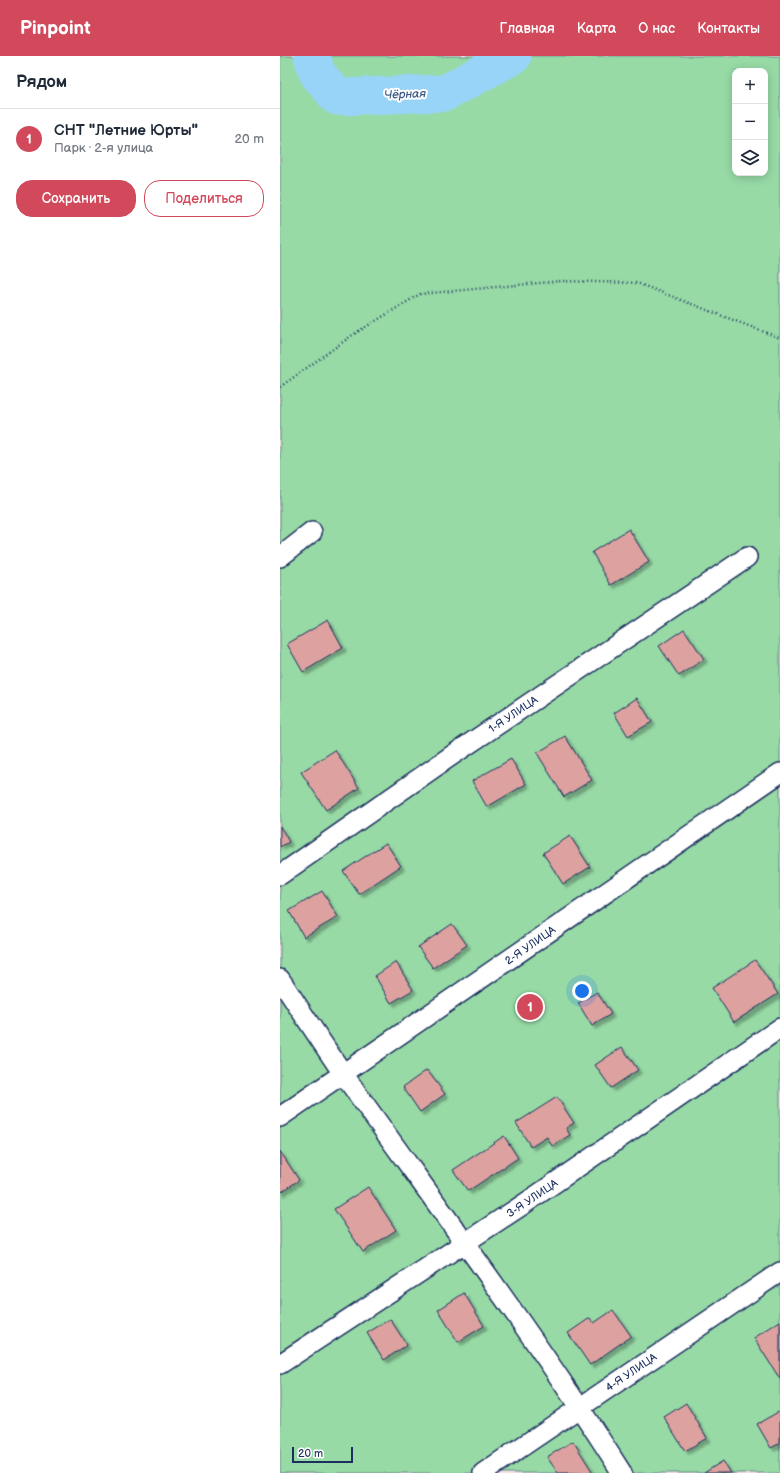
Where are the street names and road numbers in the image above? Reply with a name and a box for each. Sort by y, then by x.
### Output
street label: 1-Я УЛИЦА [486,693,541,736]
street label: 2-Я УЛИЦА [503,923,558,968]
street label: 3-Я УЛИЦА [504,1176,561,1220]
street label: 4-Я УЛИЦА [603,1350,660,1394]

